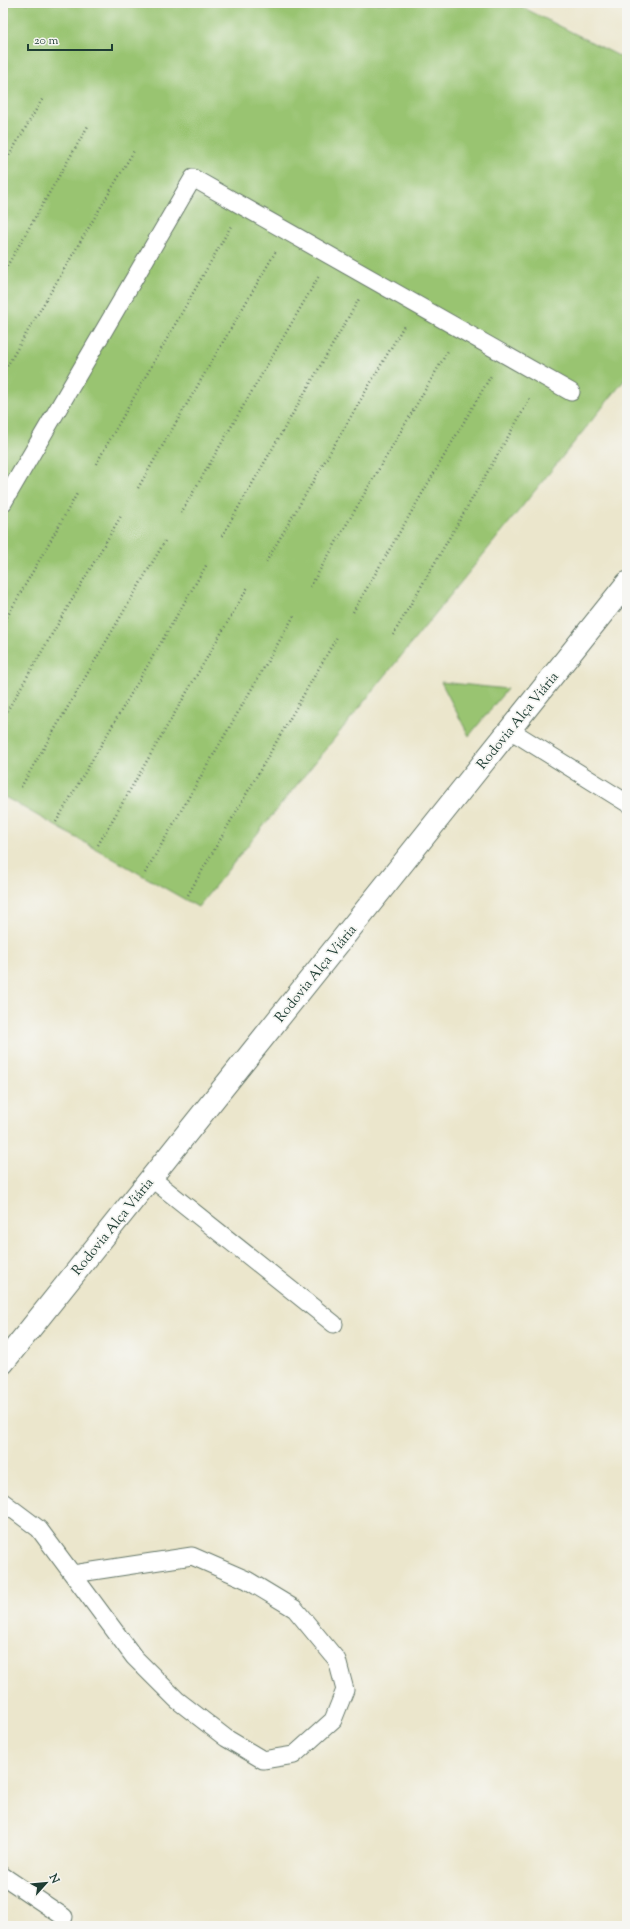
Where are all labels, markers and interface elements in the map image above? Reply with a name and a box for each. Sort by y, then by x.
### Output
scale bar [28,26,112,52]
text: 20 m [34,32,59,50]
street label: Rodovia Alça Viária [473,668,565,774]
street label: Rodovia Alça Viária [271,921,363,1027]
street label: Rodovia Alça Viária [68,1174,160,1280]
north arrow [26,1863,66,1903]
text: N [44,1870,63,1887]

